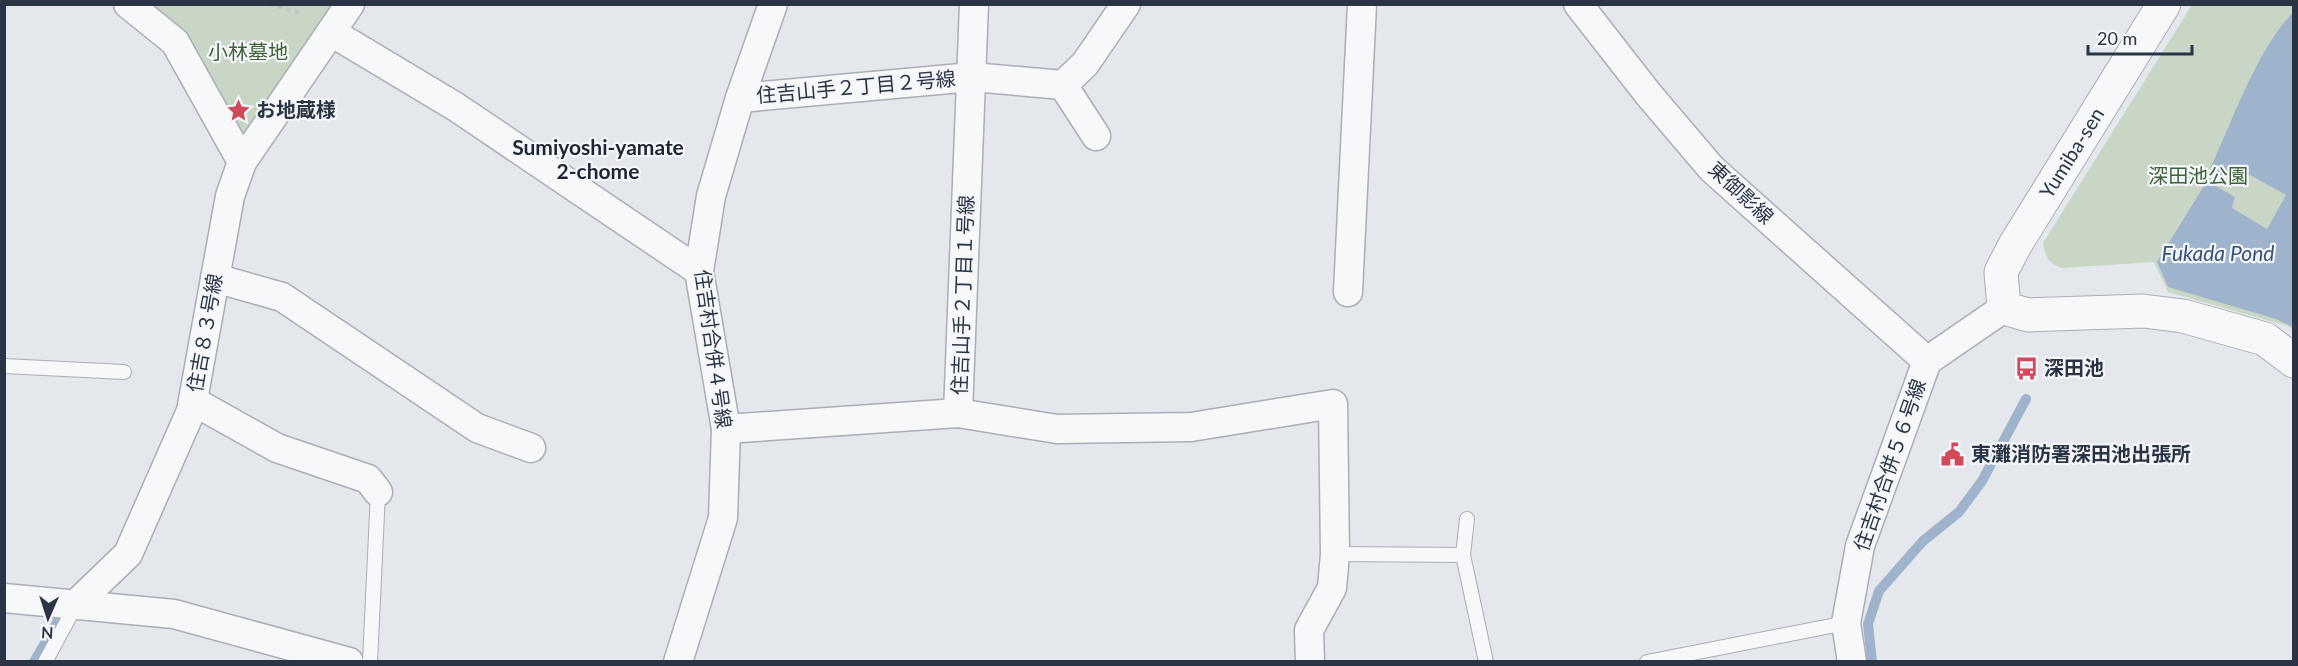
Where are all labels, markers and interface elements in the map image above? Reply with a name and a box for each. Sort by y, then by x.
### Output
scale bar [2088,18,2192,56]
text: 20 m [2097,27,2137,49]
park label: 小林墓地 [208,39,288,63]
street label: 住吉山手２丁目２号線 [755,65,957,107]
place icon: お地蔵様 [225,97,251,123]
place label: お地蔵様 [256,97,336,121]
street label: Yumiba-sen [2034,103,2108,202]
district label: Sumiyoshi-yamate 2-chome [512,134,684,183]
street label: 東御影線 [1704,156,1779,228]
park label: 深田池公園 [2148,163,2248,187]
street label: 住吉山手２丁目１号線 [947,195,977,395]
water label: Fukada Pond [2162,240,2274,265]
street label: 住吉村合併４号線 [691,268,737,430]
street label: 住吉８３号線 [182,272,226,394]
bus stop icon: 深田池 [2013,355,2039,381]
place label: 深田池 [2044,355,2104,379]
street label: 住吉村合併５６号線 [1848,376,1930,554]
public building icon: 東灘消防署深田池出張所 [1940,441,1966,467]
place label: 東灘消防署深田池出張所 [1971,441,2191,465]
north arrow [18,588,78,648]
text: N [41,624,54,643]

